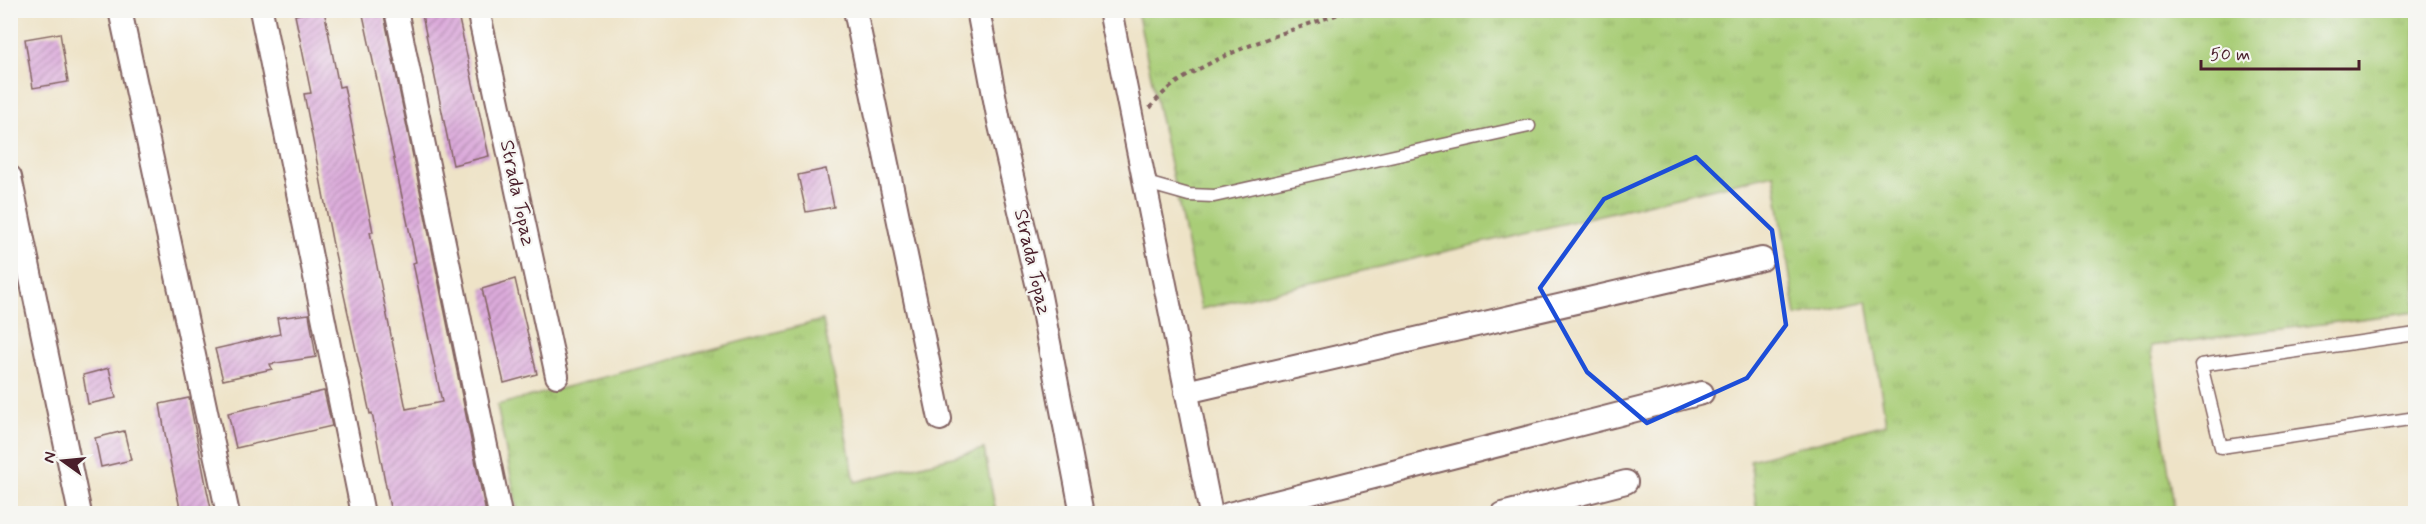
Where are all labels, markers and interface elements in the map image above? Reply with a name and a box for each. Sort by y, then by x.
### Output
scale bar [2201,33,2358,71]
text: 50 m [2210,43,2250,67]
street label: Strada Topaz [493,137,541,249]
street label: Strada Topaz [1007,206,1057,318]
north arrow [33,431,93,491]
text: N [38,450,61,465]

